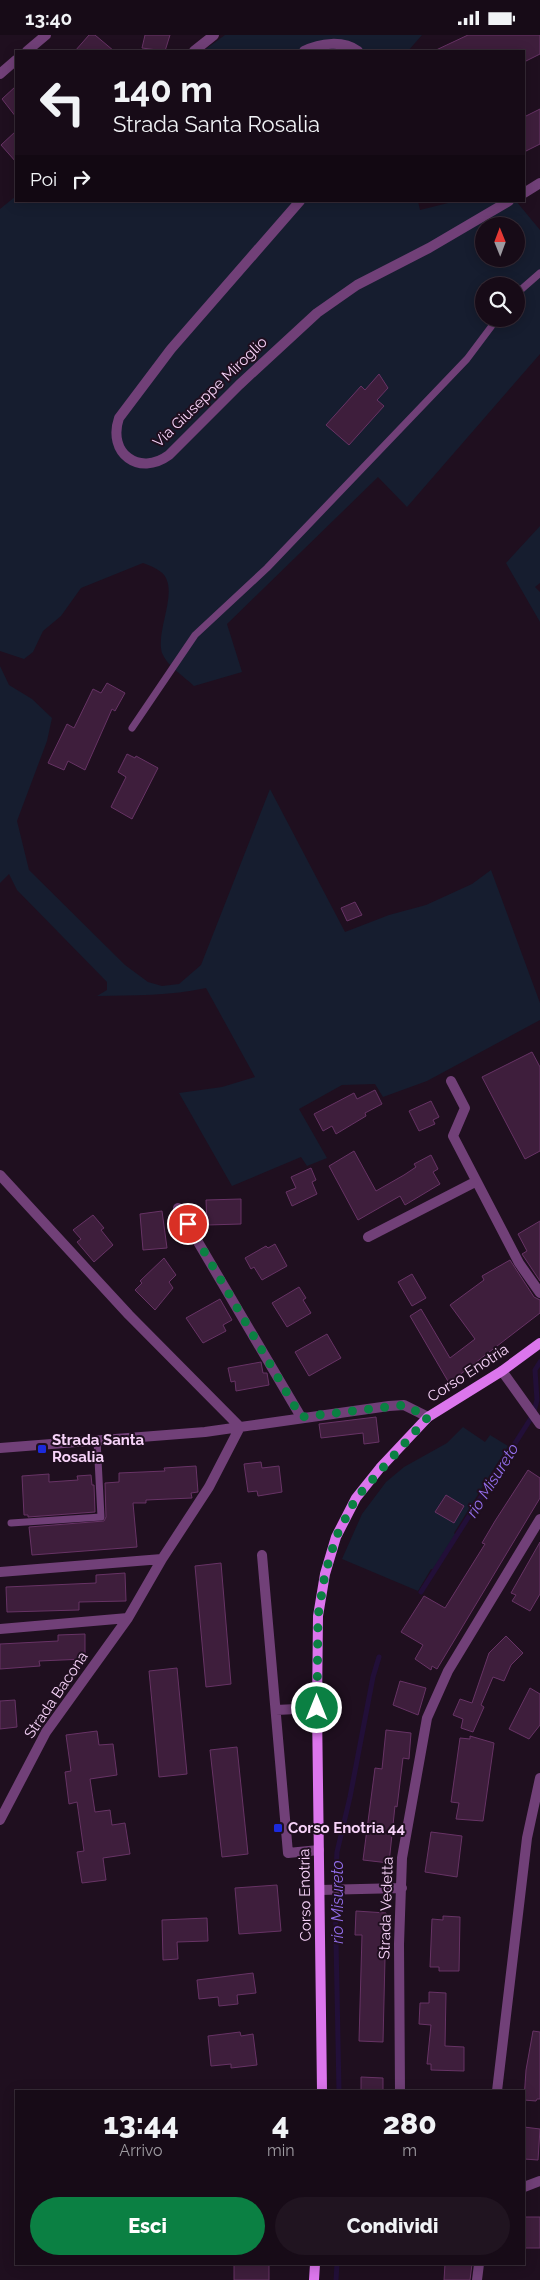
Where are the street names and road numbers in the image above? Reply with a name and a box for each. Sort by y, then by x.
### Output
street label: Via Giuseppe Miroglio [149,333,271,451]
street label: Corso Enotria [424,1340,512,1406]
street label: Strada Bacona [20,1648,92,1742]
street label: Corso Enotria [295,1848,315,1942]
street label: Strada Vedetta [375,1856,397,1960]

